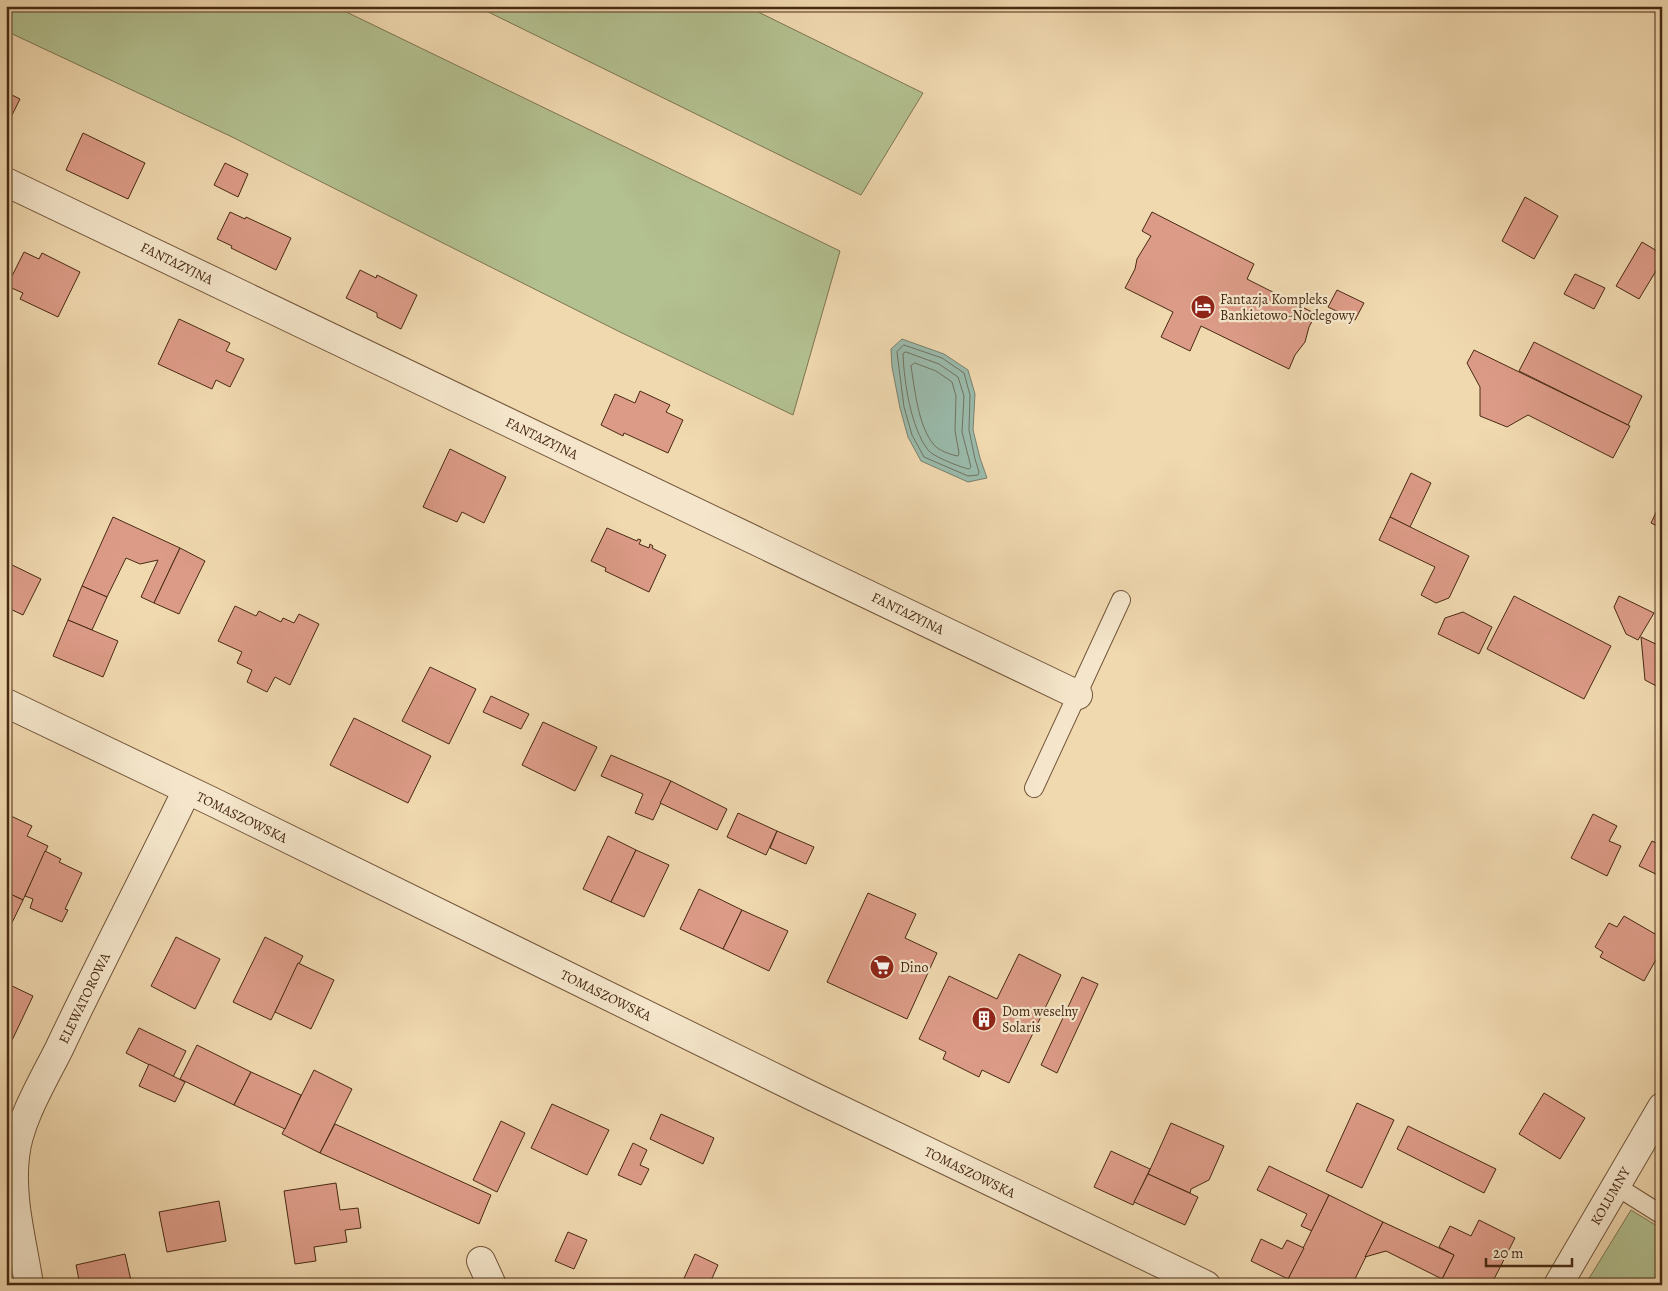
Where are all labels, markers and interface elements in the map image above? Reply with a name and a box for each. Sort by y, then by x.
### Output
street label: FANTAZYJNA [137,238,217,290]
place label: Fantazja Kompleks Bankietowo-Noclegowy [1220,290,1355,325]
hotel icon: Fantazja Kompleks Bankietowo-Noclegowy [1190,294,1216,320]
street label: FANTAZYJNA [502,413,582,465]
street label: FANTAZYJNA [868,588,948,640]
street label: TOMASZOWSKA [193,787,291,848]
street label: ELEWATOROWA [54,949,115,1047]
supermarket icon: Dino [869,954,895,980]
place label: Dino [900,958,928,977]
street label: TOMASZOWSKA [557,965,655,1026]
place label: Dom weselny Solaris [1002,1002,1079,1037]
building icon: Dom weselny Solaris [971,1006,997,1032]
street label: TOMASZOWSKA [921,1142,1019,1203]
street label: KOLUMNY [1586,1163,1635,1229]
scale bar [1486,1236,1572,1268]
text: 20 m [1493,1243,1524,1263]

